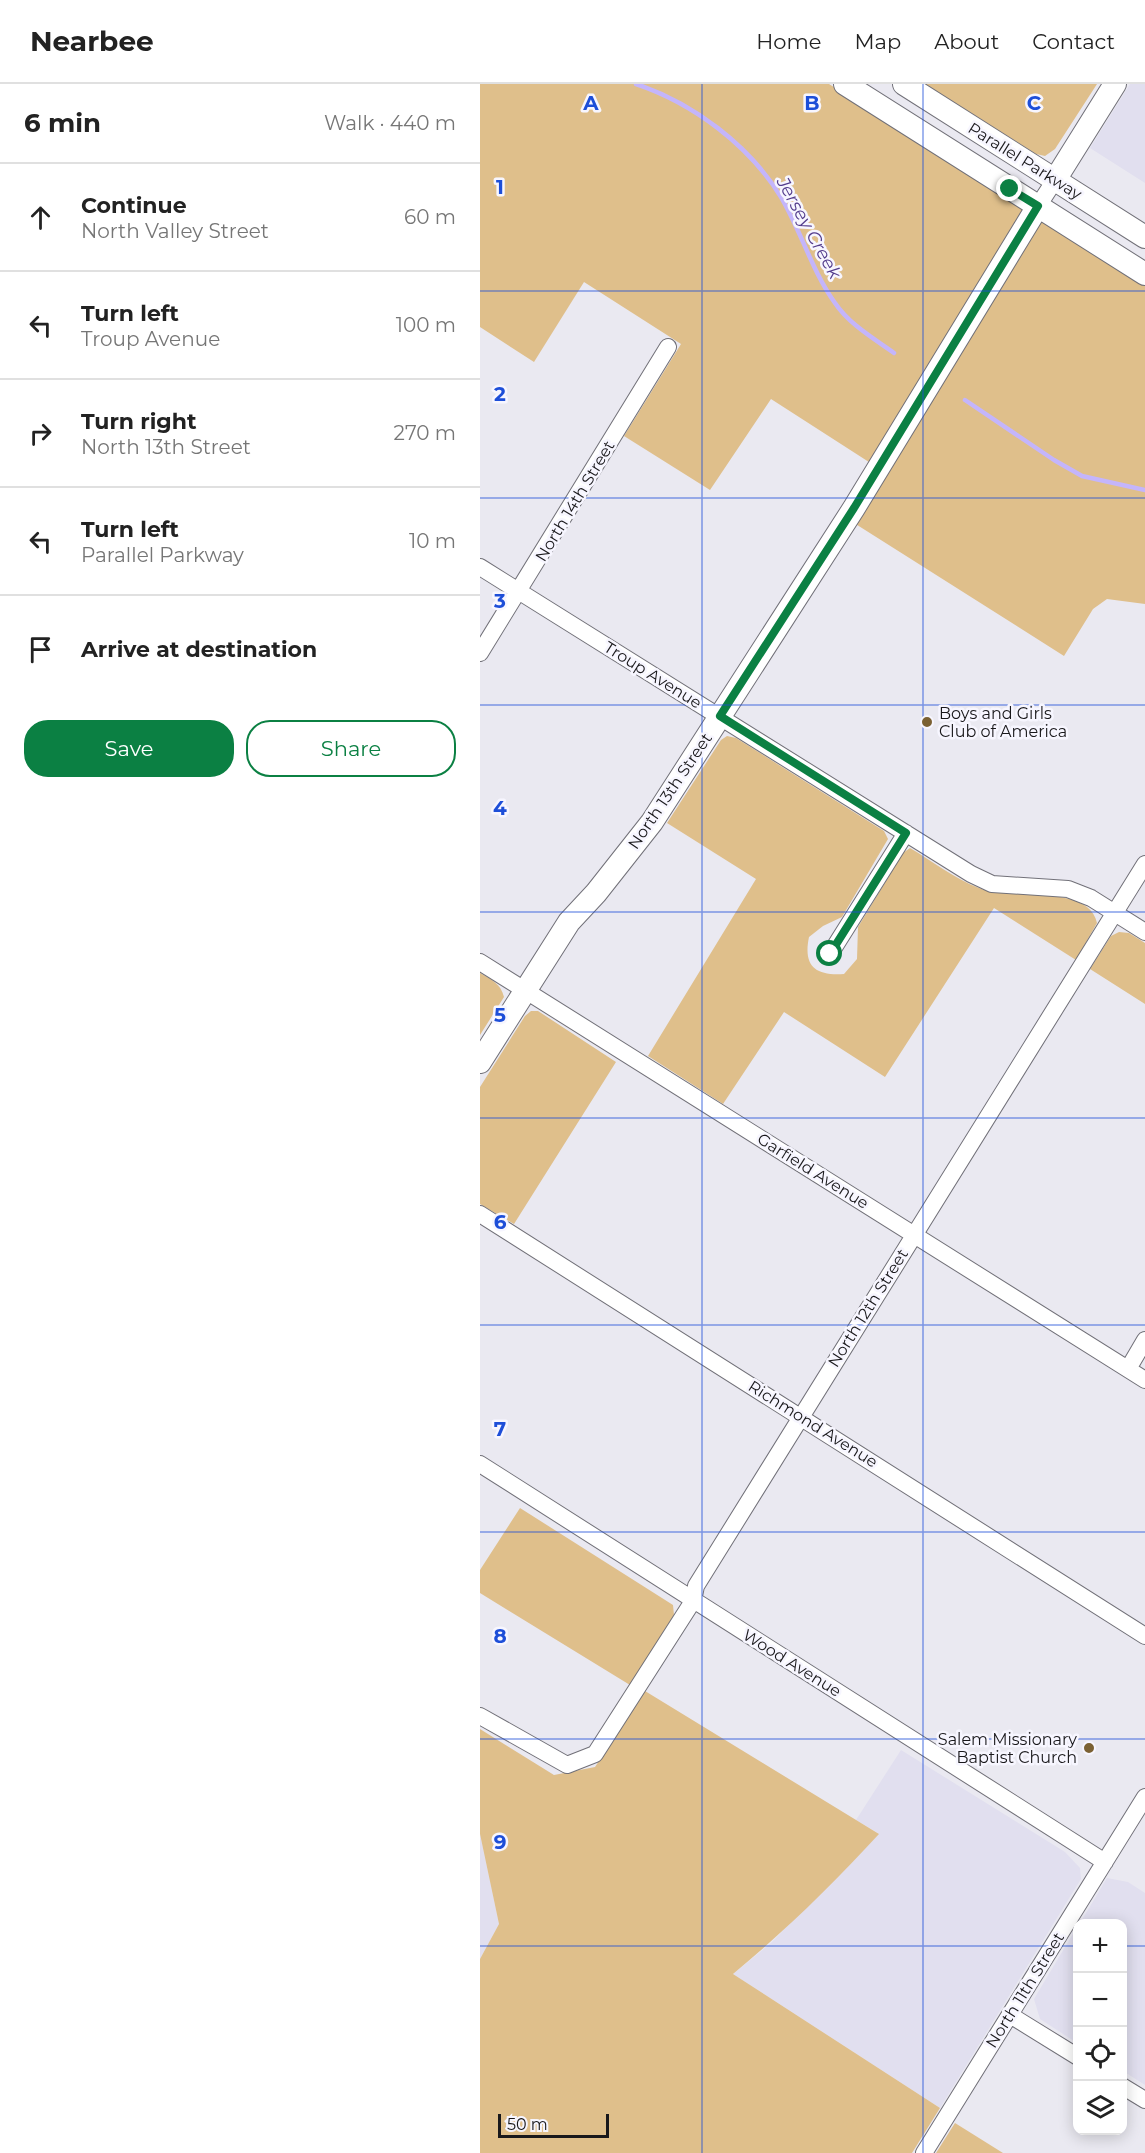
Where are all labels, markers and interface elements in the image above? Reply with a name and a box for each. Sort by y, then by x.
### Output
text: Nearbee [30,24,154,58]
text: Home [756,29,821,54]
text: Map [854,29,901,54]
text: About [934,29,999,54]
text: Contact [1032,29,1115,54]
text: A [582,91,599,115]
text: B [804,91,820,115]
text: C [1027,91,1042,115]
text: 6 min [24,107,101,139]
text: Walk · 440 m [324,111,456,135]
street label: Parallel Parkway [965,118,1086,204]
water label: Jersey Creek [771,172,847,284]
text: 1 [496,175,504,199]
route end [996,175,1022,201]
text: Continue [81,192,187,219]
icon: ahead [24,201,57,234]
text: 60 m [404,205,456,229]
text: North Valley Street [81,219,269,243]
text: Turn left [81,300,179,327]
icon: left [24,309,57,342]
text: 100 m [396,313,456,337]
text: Troup Avenue [81,327,220,351]
text: 2 [494,382,506,406]
text: Turn right [81,408,196,435]
icon: right [24,417,57,450]
text: 270 m [394,421,456,445]
text: North 13th Street [81,435,251,459]
street label: North 14th Street [531,437,619,565]
text: Turn left [81,516,179,543]
icon: left [24,525,57,558]
text: 10 m [409,529,456,553]
text: Parallel Parkway [81,543,244,567]
text: 3 [493,589,506,613]
icon: arrive [24,633,57,666]
text: Arrive at destination [81,636,317,663]
street label: Troup Avenue [601,637,705,713]
place label: Boys and Girls Club of America [939,704,1067,741]
marker: Boys and Girls Club of America [920,715,934,729]
button: Save [24,720,234,777]
button: Share [246,720,456,777]
street label: North 13th Street [624,729,716,853]
text: 4 [493,796,507,820]
route start [816,940,842,966]
text: 5 [494,1003,506,1027]
street label: Garfield Avenue [754,1129,872,1213]
text: 6 [494,1210,507,1234]
street label: North 12th Street [824,1245,912,1371]
street label: Richmond Avenue [745,1377,881,1471]
text: 7 [494,1417,506,1441]
text: 8 [493,1624,507,1648]
street label: Wood Avenue [739,1625,845,1701]
place label: Salem Missionary Baptist Church [938,1730,1077,1767]
marker: Salem Missionary Baptist Church [1082,1741,1096,1755]
text: 9 [494,1830,506,1854]
map controls [1073,1919,1127,2135]
button: + [1073,1919,1127,1973]
street label: North 11th Street [982,1928,1068,2051]
button: − [1073,1973,1127,2027]
button: locate [1073,2027,1127,2081]
button: layers [1073,2081,1127,2135]
scale bar [498,2111,609,2138]
text: 50 m [507,2115,548,2134]

